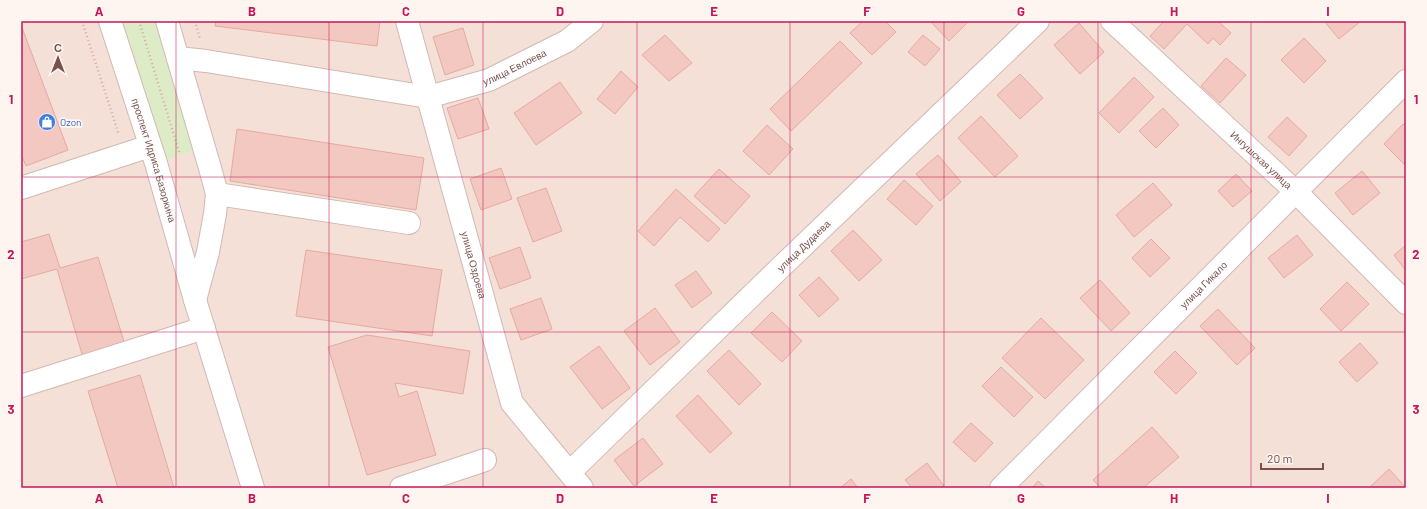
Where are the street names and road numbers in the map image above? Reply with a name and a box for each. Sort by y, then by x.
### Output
street label: улица Евлоева [482,46,549,87]
street label: проспект Идриса Базоркина [129,97,179,224]
street label: Ингушская улица [1228,128,1295,192]
street label: улица Дудаева [774,217,833,274]
street label: улица Оздоева [459,230,489,300]
street label: улица Гикало [1177,258,1230,311]

